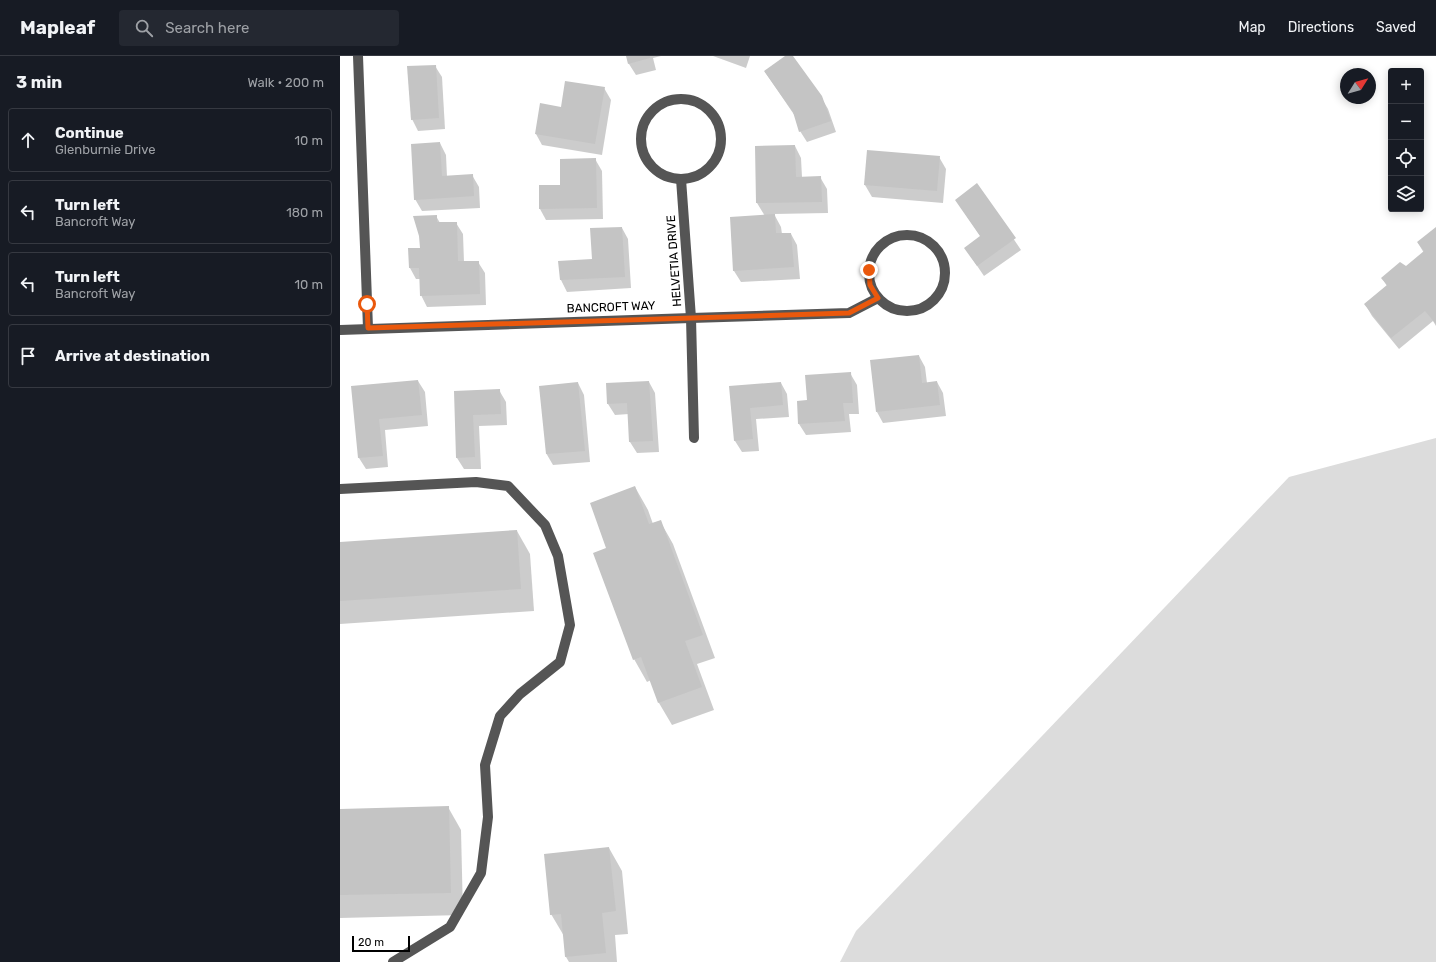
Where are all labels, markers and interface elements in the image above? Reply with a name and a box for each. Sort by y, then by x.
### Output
search box [119,10,399,46]
text: Mapleaf [20,16,95,39]
icon: search [133,17,155,39]
text: Search here [165,19,249,37]
text: Map [1239,19,1266,36]
text: Directions [1288,19,1354,36]
text: Saved [1376,19,1416,36]
north arrow [1340,68,1376,104]
map controls [1388,68,1424,212]
button: + [1388,68,1424,104]
text: 3 min [16,72,62,92]
text: Walk · 200 m [247,75,324,90]
button: − [1388,104,1424,140]
text: Continue [55,124,124,142]
icon: ahead [17,129,39,151]
text: 10 m [294,133,323,148]
button: locate [1388,140,1424,176]
text: Glenburnie Drive [55,142,155,157]
button: layers [1388,176,1424,212]
text: Turn left [55,196,120,214]
icon: left [17,201,39,223]
text: 180 m [286,205,323,220]
text: Bancroft Way [55,214,136,229]
street label: HELVETIA DRIVE [664,215,684,307]
route end [860,261,878,279]
text: Turn left [55,268,120,286]
icon: left [17,273,39,295]
text: 10 m [294,277,323,292]
text: Bancroft Way [55,286,136,301]
route start [358,295,376,313]
street label: BANCROFT WAY [566,298,656,316]
icon: arrive [17,345,39,367]
text: Arrive at destination [55,347,210,365]
scale bar [352,934,410,953]
text: 20 m [358,936,384,949]

